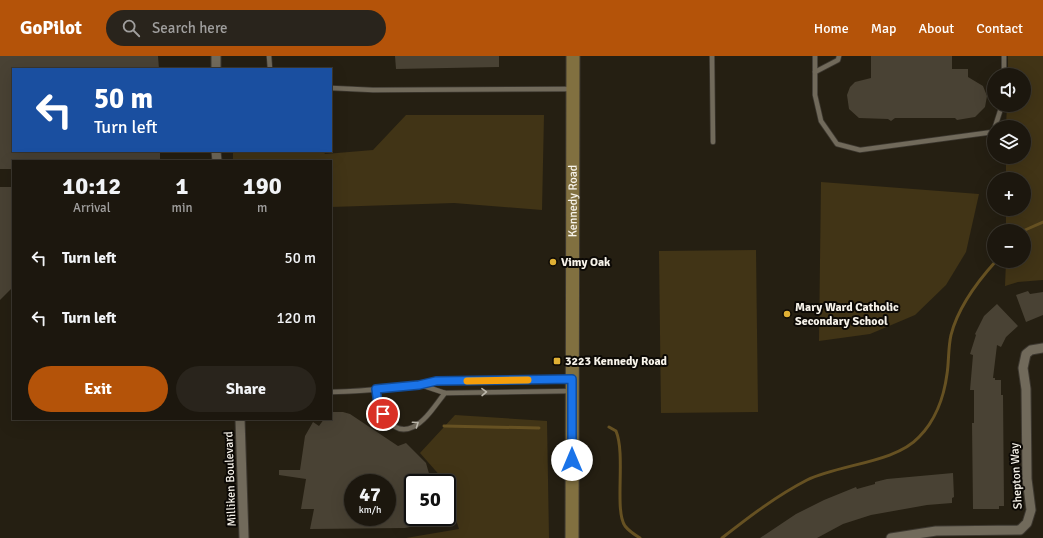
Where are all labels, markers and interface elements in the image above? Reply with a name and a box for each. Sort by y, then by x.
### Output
search box [106,10,386,46]
text: GoPilot [20,16,82,40]
icon: search [120,17,142,39]
text: Search here [152,19,228,37]
text: Home [814,20,849,37]
text: Map [871,20,896,37]
text: About [918,20,954,37]
text: Contact [976,20,1023,37]
map controls [987,68,1031,268]
button: sound [987,68,1031,112]
text: 50 m [94,82,153,116]
icon: left [28,84,80,136]
text: Turn left [94,116,157,138]
button: layers [987,120,1031,164]
street label: Kennedy Road [566,165,581,237]
text: 10:12 [62,171,121,201]
text: 1 [176,171,188,201]
text: 190 [243,171,282,201]
button: + [987,172,1031,216]
text: Arrival [73,200,110,216]
text: min [172,200,193,216]
text: m [257,200,267,216]
button: − [987,224,1031,268]
icon: left [28,247,50,269]
text: Turn left [62,249,116,267]
text: 50 m [285,249,316,267]
place label: Vimy Oak [561,255,611,270]
marker: Vimy Oak [548,257,558,267]
place label: Mary Ward Catholic Secondary School [795,300,899,329]
icon: left [28,307,50,329]
text: Turn left [62,309,116,327]
text: 120 m [276,309,316,327]
marker: Mary Ward Catholic Secondary School [782,309,792,319]
place label: 3223 Kennedy Road [565,354,668,369]
marker: 3223 Kennedy Road [552,356,562,366]
button: Exit [28,366,168,412]
button: Share [176,366,316,412]
one-way arrow [481,388,487,396]
pin [366,397,400,431]
icon: arrive [372,403,394,425]
one-way arrow [412,422,419,429]
street label: Milliken Boulevard [221,431,240,527]
position arrow [551,439,593,481]
street label: Shepton Way [1007,442,1026,510]
speed limit sign: 50 [404,474,456,526]
text: 47 [359,482,381,507]
text: km/h [359,504,381,516]

